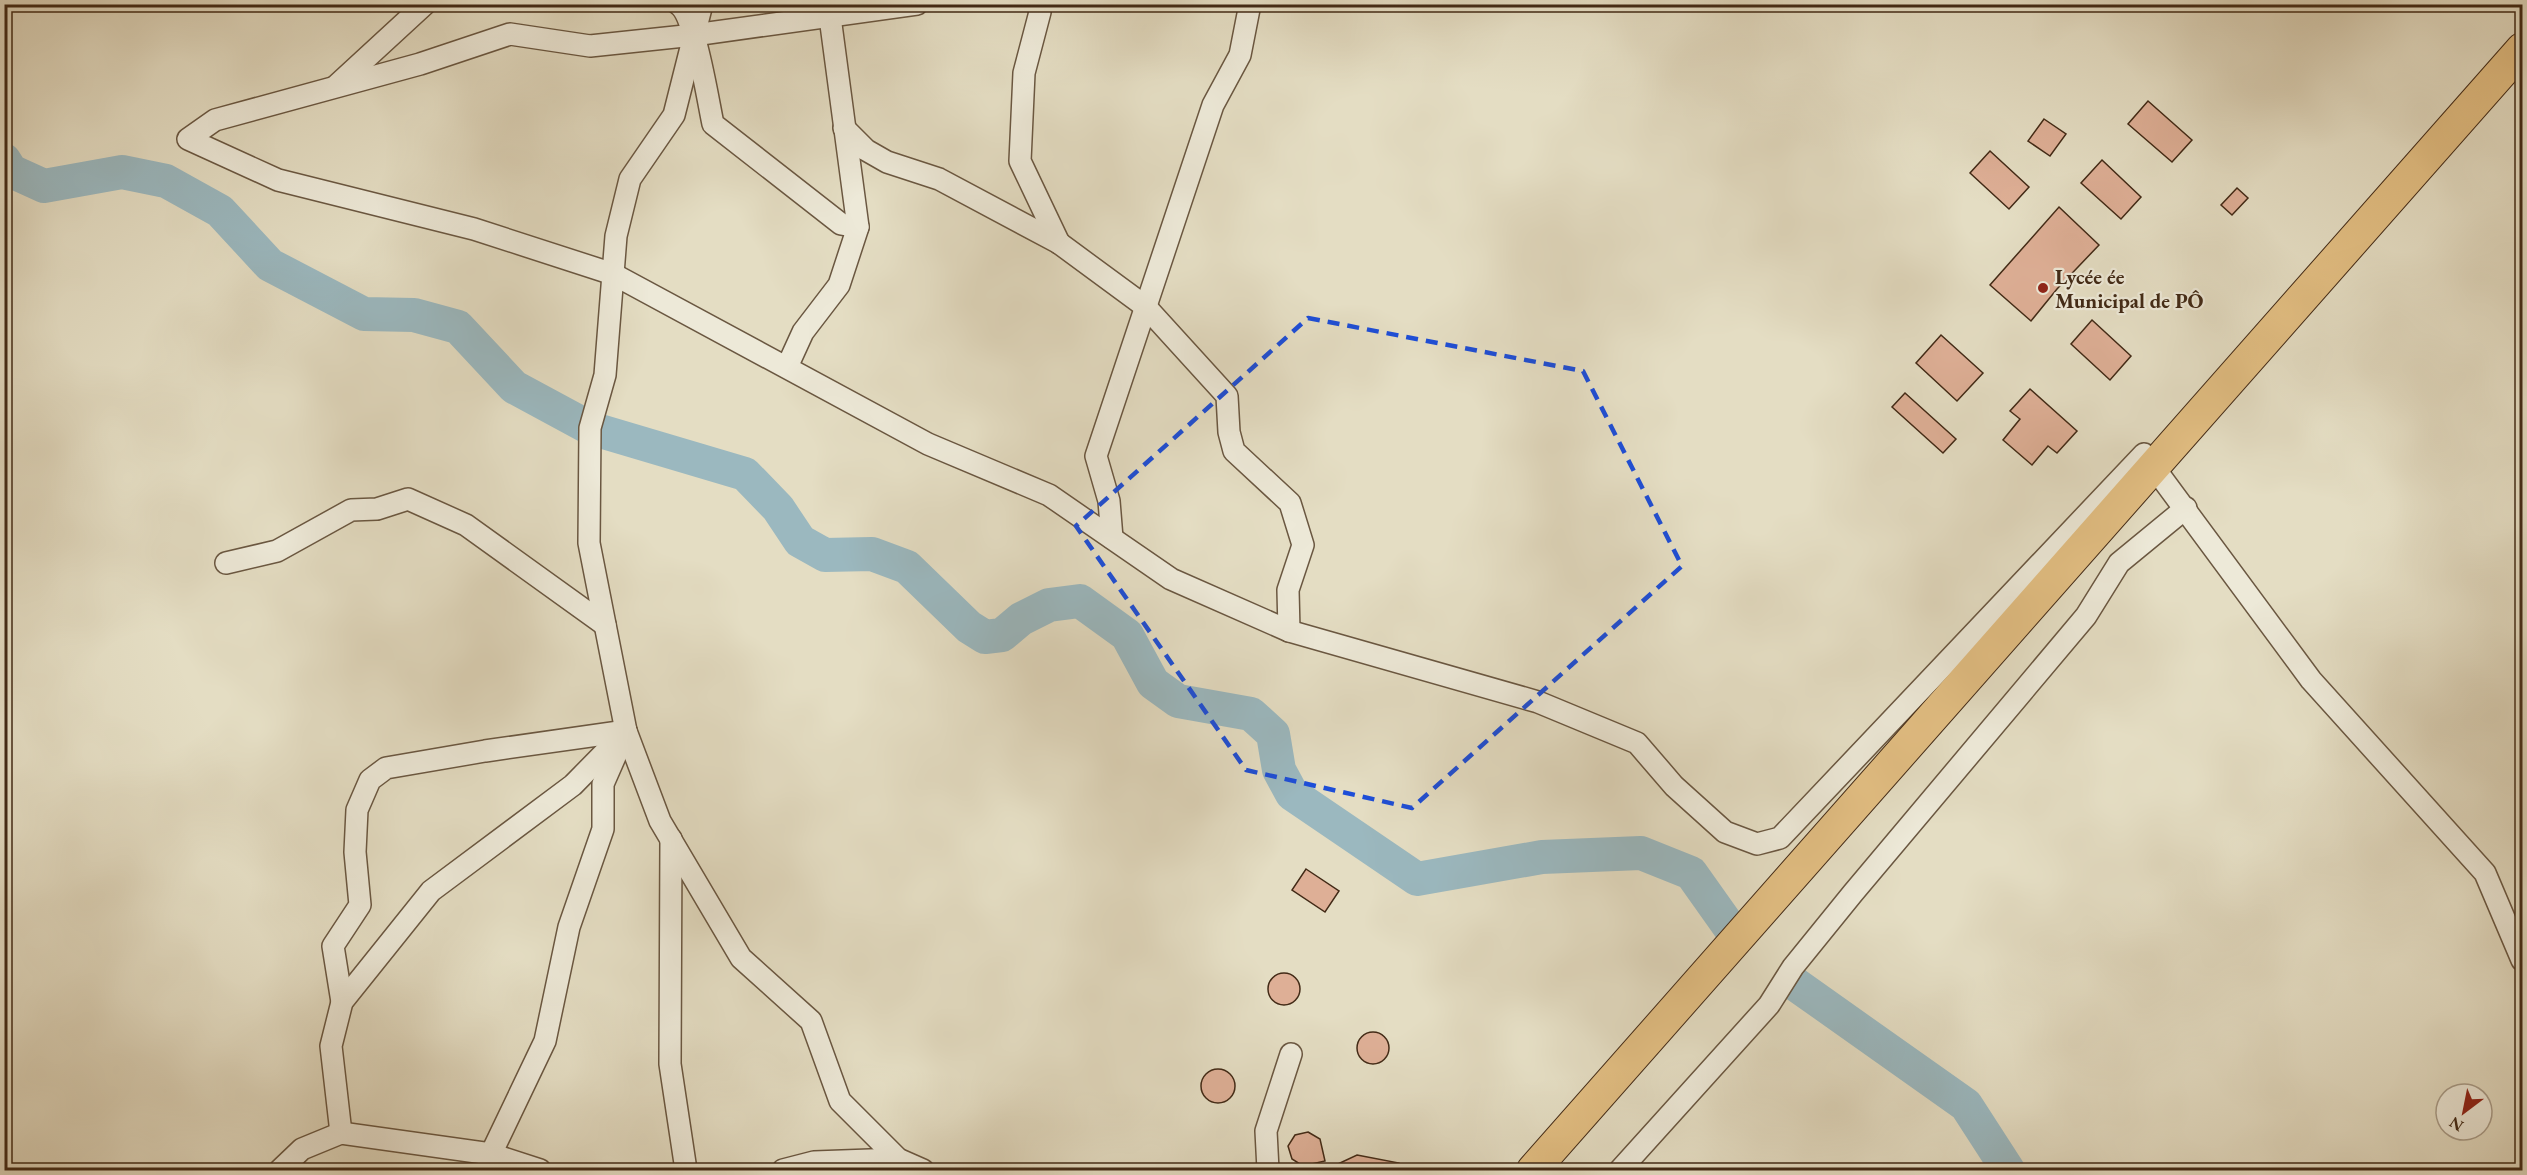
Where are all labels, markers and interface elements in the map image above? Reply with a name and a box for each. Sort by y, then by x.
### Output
place label: Lycée ée Municipal de PÔ [2055,263,2204,314]
marker: Lycée ée Municipal de PÔ [2036,281,2050,295]
north arrow [2434,1082,2494,1142]
text: N [2445,1112,2467,1137]

